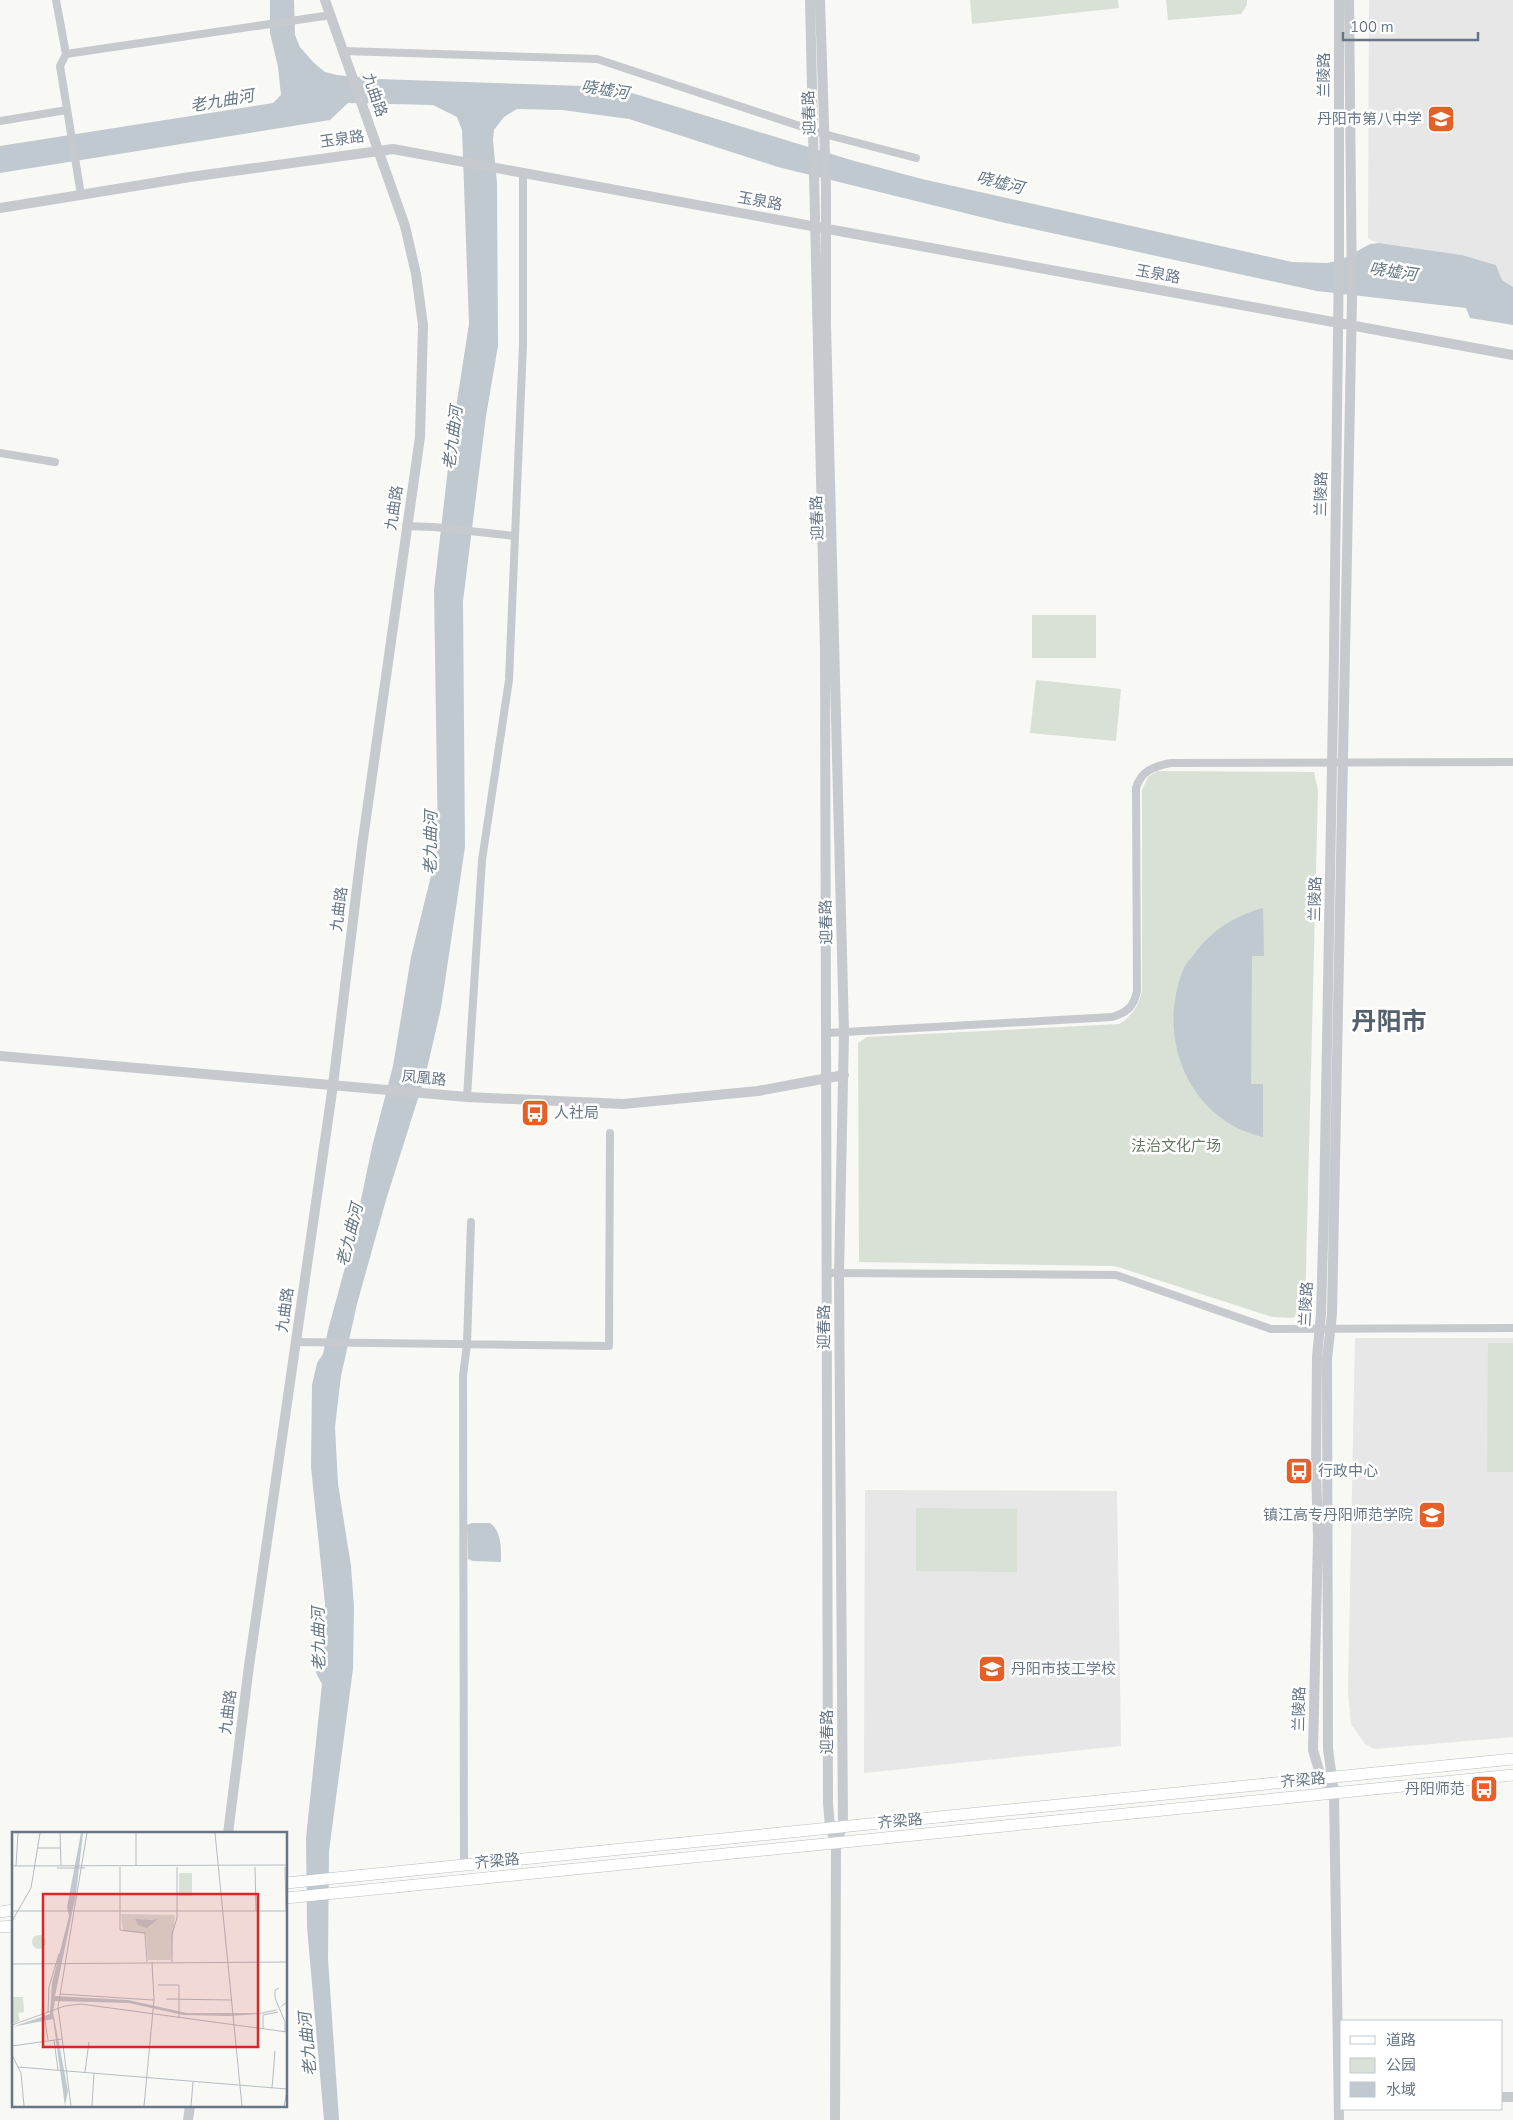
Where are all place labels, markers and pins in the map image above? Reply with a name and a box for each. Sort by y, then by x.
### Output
school or university icon: 丹阳市第八中学 [1426,104,1456,134]
place label: 丹阳市第八中学 [1317,109,1422,129]
bus stop icon: 人社局 [520,1098,550,1128]
place label: 人社局 [554,1103,599,1123]
bus stop icon: 行政中心 [1284,1456,1314,1486]
place label: 行政中心 [1318,1461,1378,1481]
school or university icon: 镇江高专丹阳师范学院 [1417,1500,1447,1530]
place label: 镇江高专丹阳师范学院 [1263,1505,1413,1525]
school or university icon: 丹阳市技工学校 [977,1654,1007,1684]
place label: 丹阳市技工学校 [1011,1659,1116,1679]
bus stop icon: 丹阳师范 [1469,1774,1499,1804]
place label: 丹阳师范 [1405,1779,1465,1799]

